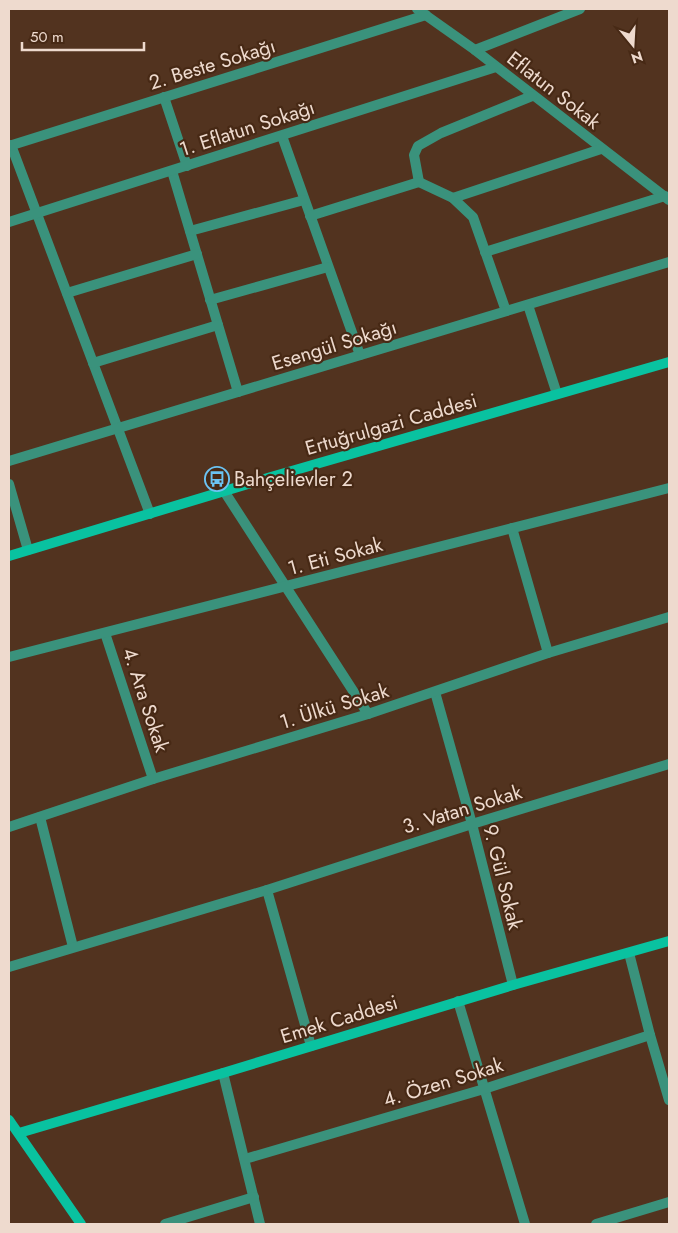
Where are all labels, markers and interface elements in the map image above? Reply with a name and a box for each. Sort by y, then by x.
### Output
scale bar [22,20,145,52]
north arrow [608,20,658,70]
text: 50 m [30,26,64,48]
street label: 2. Beste Sokağı [145,31,279,97]
street label: Eflatun Sokak [501,45,607,136]
text: N [629,46,645,69]
street label: 1. Eflatun Sokağı [176,93,319,164]
street label: Esengül Sokağı [268,313,400,378]
street label: Ertuğrulgazi Caddesi [302,386,481,463]
place label: Bahçelievler 2 [234,465,353,494]
bus stop icon: Bahçelievler 2 [204,466,230,492]
street label: 1. Eti Sokak [284,530,386,583]
street label: 4. Ara Sokak [115,644,176,756]
street label: 1. Ülkü Sokak [276,676,392,737]
street label: 3. Vatan Sokak [399,778,526,841]
street label: 9. Gül Sokak [475,821,530,933]
street label: Emek Caddesi [277,988,401,1051]
street label: 4. Özen Sokak [379,1050,507,1115]

